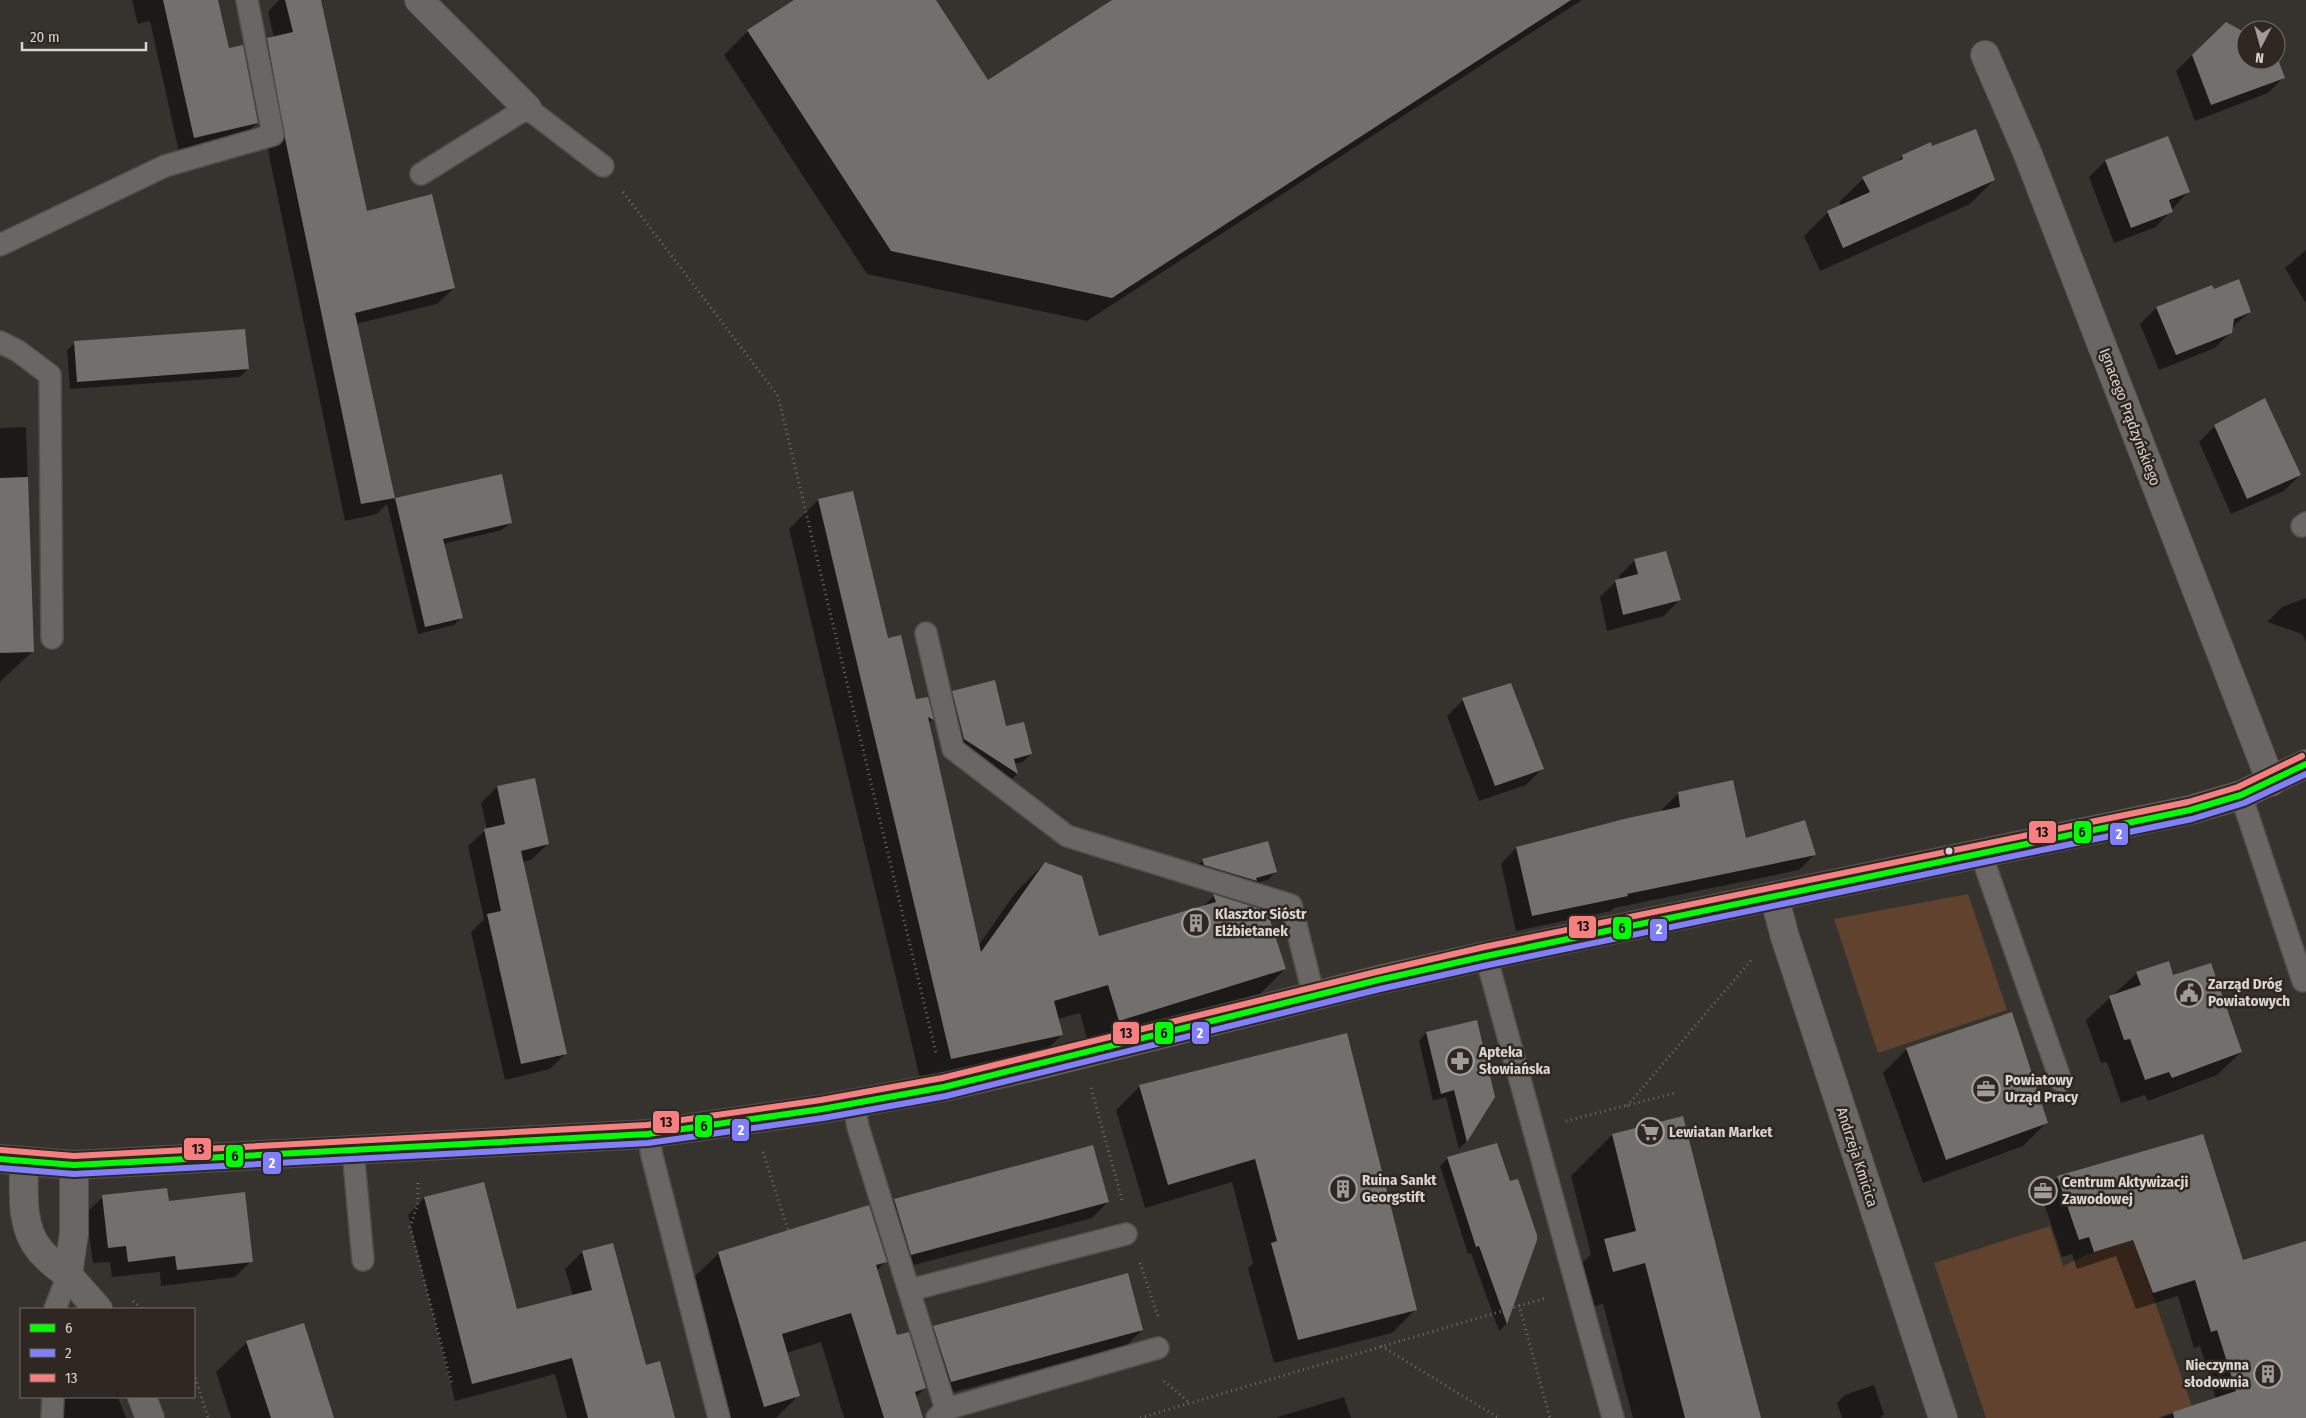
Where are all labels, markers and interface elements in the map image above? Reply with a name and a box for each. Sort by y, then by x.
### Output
scale bar [22,20,146,52]
north arrow [2236,20,2286,70]
text: 20 m [30,28,60,46]
text: N [2255,49,2265,66]
street label: Ignacego Prądzyńskiego [2096,346,2165,488]
line badge: 13 [2028,820,2057,844]
line badge: 6 [2073,820,2092,844]
line badge: 2 [2109,822,2129,846]
text: 13 [2036,824,2049,841]
text: 6 [2078,824,2086,841]
text: 2 [2115,826,2123,843]
unlabelled marker [1944,846,1954,856]
place label: Klasztor Sióstr Elżbietanek [1215,905,1307,940]
building icon: Klasztor Sióstr Elżbietanek [1181,908,1211,938]
line badge: 13 [1568,915,1597,939]
line badge: 6 [1612,916,1632,940]
text: 13 [1577,918,1590,935]
line badge: 2 [1649,918,1668,942]
text: 6 [1618,920,1626,937]
text: 2 [1655,921,1663,938]
place label: Zarząd Dróg Powiatowych [2208,975,2290,1010]
public building icon: Zarząd Dróg Powiatowych [2174,978,2204,1008]
line badge: 13 [1112,1021,1140,1045]
line badge: 6 [1154,1021,1174,1045]
line badge: 2 [1191,1021,1210,1045]
text: 13 [1120,1025,1133,1042]
text: 6 [1160,1025,1168,1042]
text: 2 [1196,1025,1204,1042]
place label: Apteka Słowiańska [1478,1043,1551,1078]
pharmacy icon: Apteka Słowiańska [1445,1046,1475,1076]
place label: Powiatowy Urząd Pracy [2005,1071,2079,1106]
office icon: Powiatowy Urząd Pracy [1971,1074,2001,1104]
street label: Andrzeja Kmicica [1832,1105,1882,1209]
line badge: 13 [652,1110,680,1134]
text: 13 [660,1114,673,1131]
line badge: 6 [694,1114,713,1138]
supermarket icon: Lewiatan Market [1635,1117,1665,1147]
text: 6 [700,1118,708,1135]
line badge: 2 [731,1118,750,1142]
text: 2 [737,1122,745,1139]
place label: Lewiatan Market [1669,1123,1773,1141]
line badge: 13 [183,1137,212,1161]
text: 13 [192,1141,205,1158]
line badge: 6 [225,1144,244,1168]
text: 6 [231,1148,239,1165]
line badge: 2 [262,1151,282,1175]
text: 2 [268,1155,276,1172]
place label: Ruina Sankt Georgstift [1362,1171,1437,1206]
place label: Centrum Aktywizacji Zawodowej [2062,1173,2188,1208]
building icon: Ruina Sankt Georgstift [1328,1174,1358,1204]
office icon: Centrum Aktywizacji Zawodowej [2028,1176,2058,1206]
legend [20,1308,195,1398]
text: 6 [65,1319,72,1337]
text: 2 [65,1344,72,1362]
place label: Nieczynna słodownia [2184,1356,2250,1391]
building icon: Nieczynna słodownia [2253,1359,2283,1389]
text: 13 [65,1369,78,1387]

